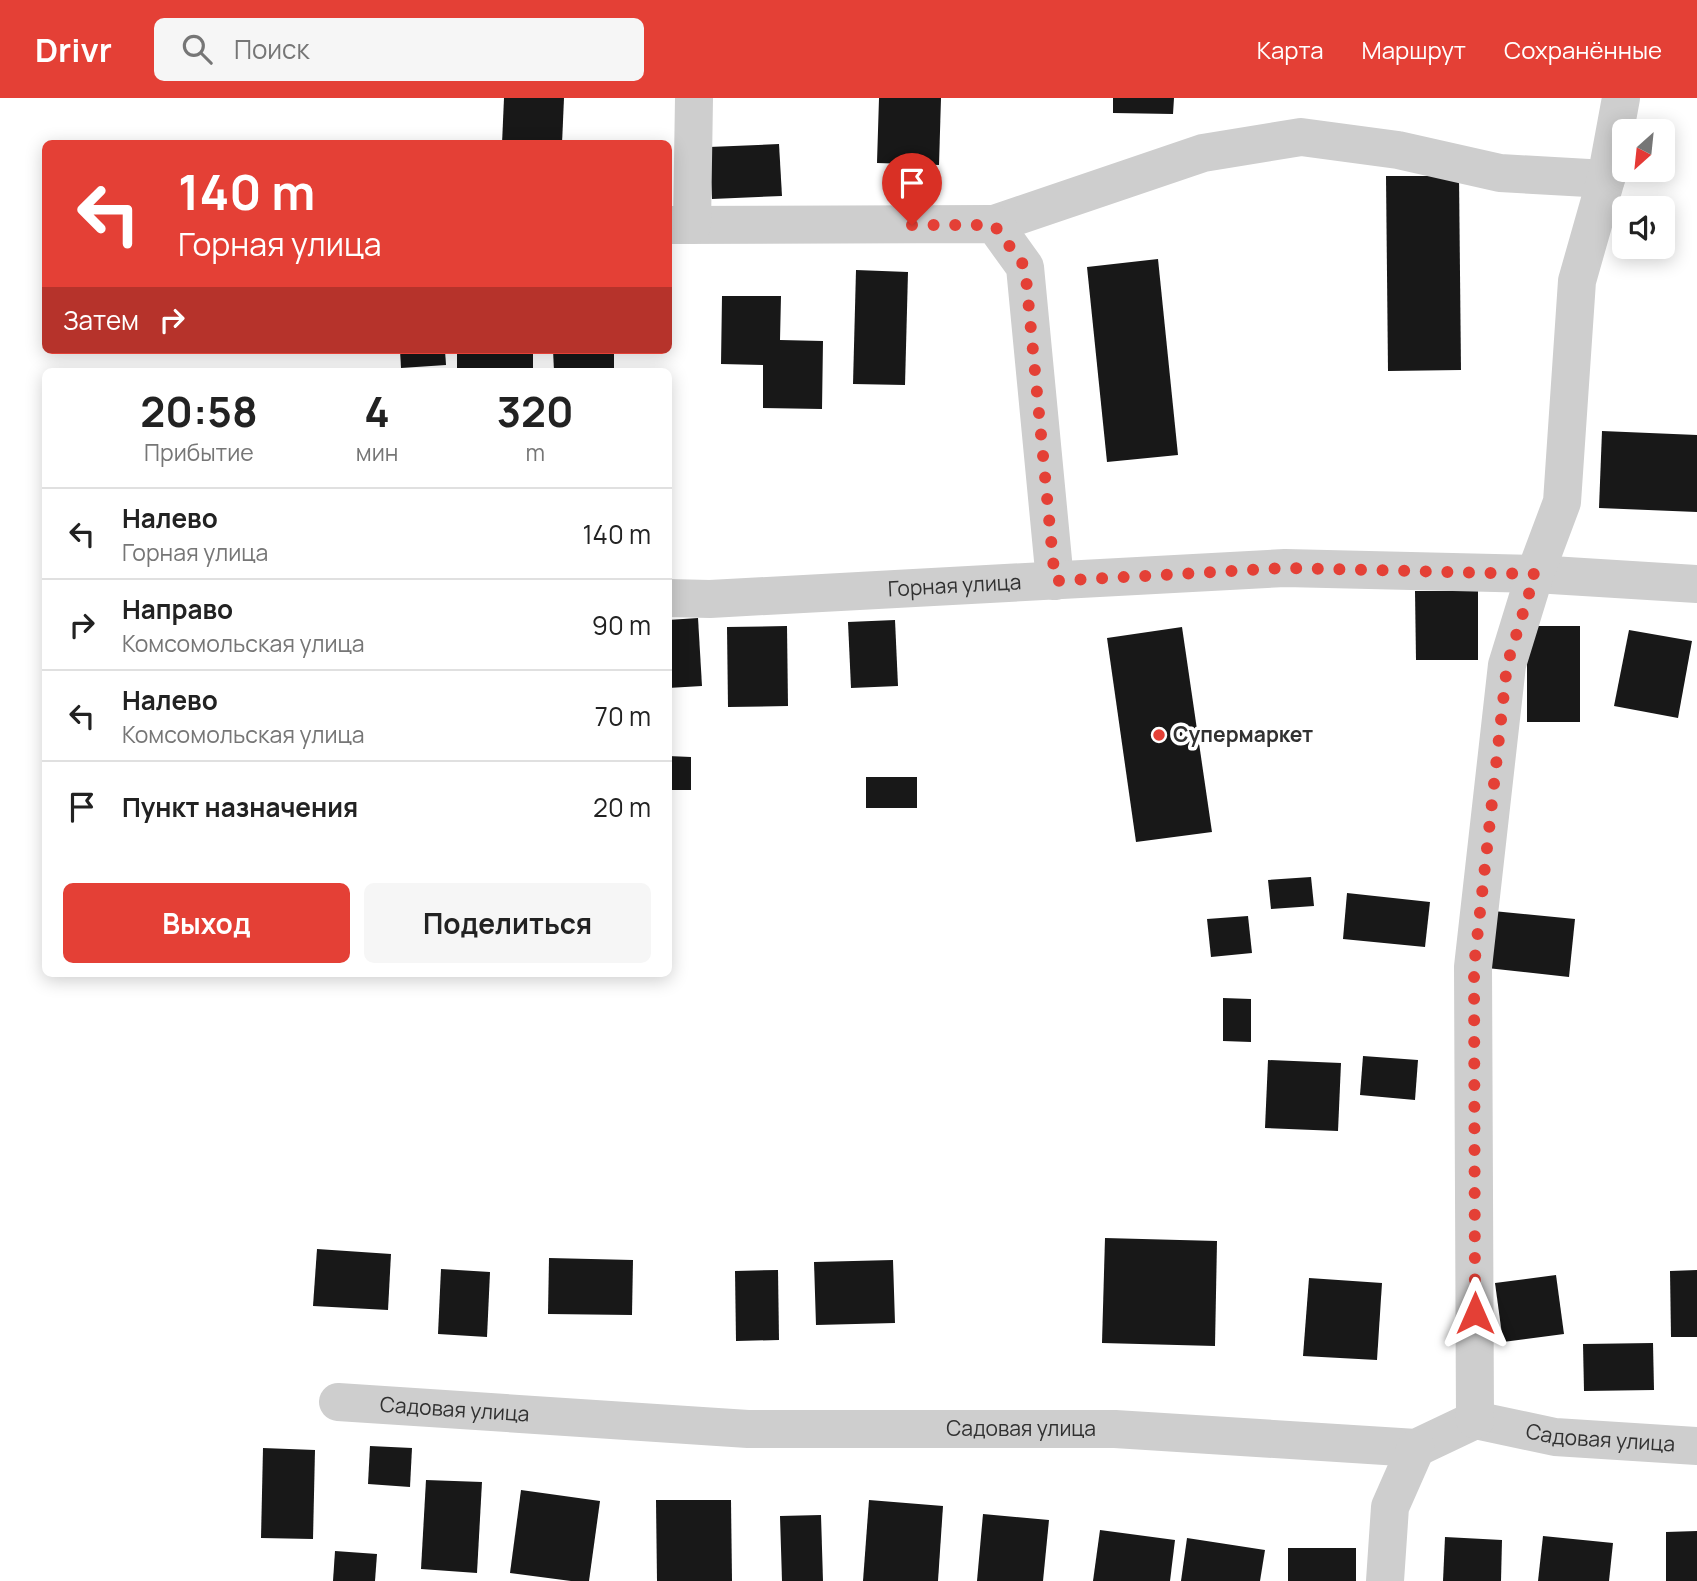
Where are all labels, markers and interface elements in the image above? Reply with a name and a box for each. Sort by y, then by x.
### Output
search box [154,18,644,81]
text: Drivr [35,27,112,72]
icon: search [178,30,216,68]
text: Поиск [234,31,309,67]
text: Карта [1257,33,1324,66]
text: Маршрут [1362,33,1466,66]
text: Сохранённые [1504,33,1662,66]
north arrow [1612,119,1675,182]
map controls [1612,119,1675,259]
pin [882,153,942,225]
text: 140 m [178,158,315,225]
icon: arrive [893,164,931,202]
icon: left [63,168,154,259]
button: sound [1612,196,1675,259]
text: Горная улица [178,222,381,266]
icon: right [153,301,191,339]
text: Затем [63,302,139,338]
text: 20:58 [140,382,258,440]
text: 4 [364,382,390,440]
text: 320 [497,382,574,440]
text: Прибытие [144,436,254,468]
text: мин [356,436,398,468]
text: m [525,436,545,468]
text: Налево [122,500,218,536]
icon: left [63,515,101,553]
text: 140 m [582,516,651,552]
text: Горная улица [122,536,268,568]
street label: Горная улица [887,567,1022,602]
text: Направо [122,591,233,627]
icon: right [63,606,101,644]
text: 90 m [592,607,651,643]
text: Комсомольская улица [122,627,364,659]
text: Налево [122,682,218,718]
icon: left [63,697,101,735]
text: 70 m [595,698,651,734]
text: Комсомольская улица [122,718,364,750]
place label: Супермаркет [1173,720,1313,748]
marker: Супермаркет [1151,727,1167,743]
icon: arrive [63,788,101,826]
text: Пункт назначения [122,789,358,825]
text: 20 m [593,789,651,825]
button: Выход [63,883,350,963]
button: Поделиться [364,883,651,963]
position arrow [1438,1276,1512,1350]
street label: Садовая улица [379,1390,530,1428]
street label: Садовая улица [946,1414,1096,1442]
street label: Садовая улица [1523,1416,1676,1458]

